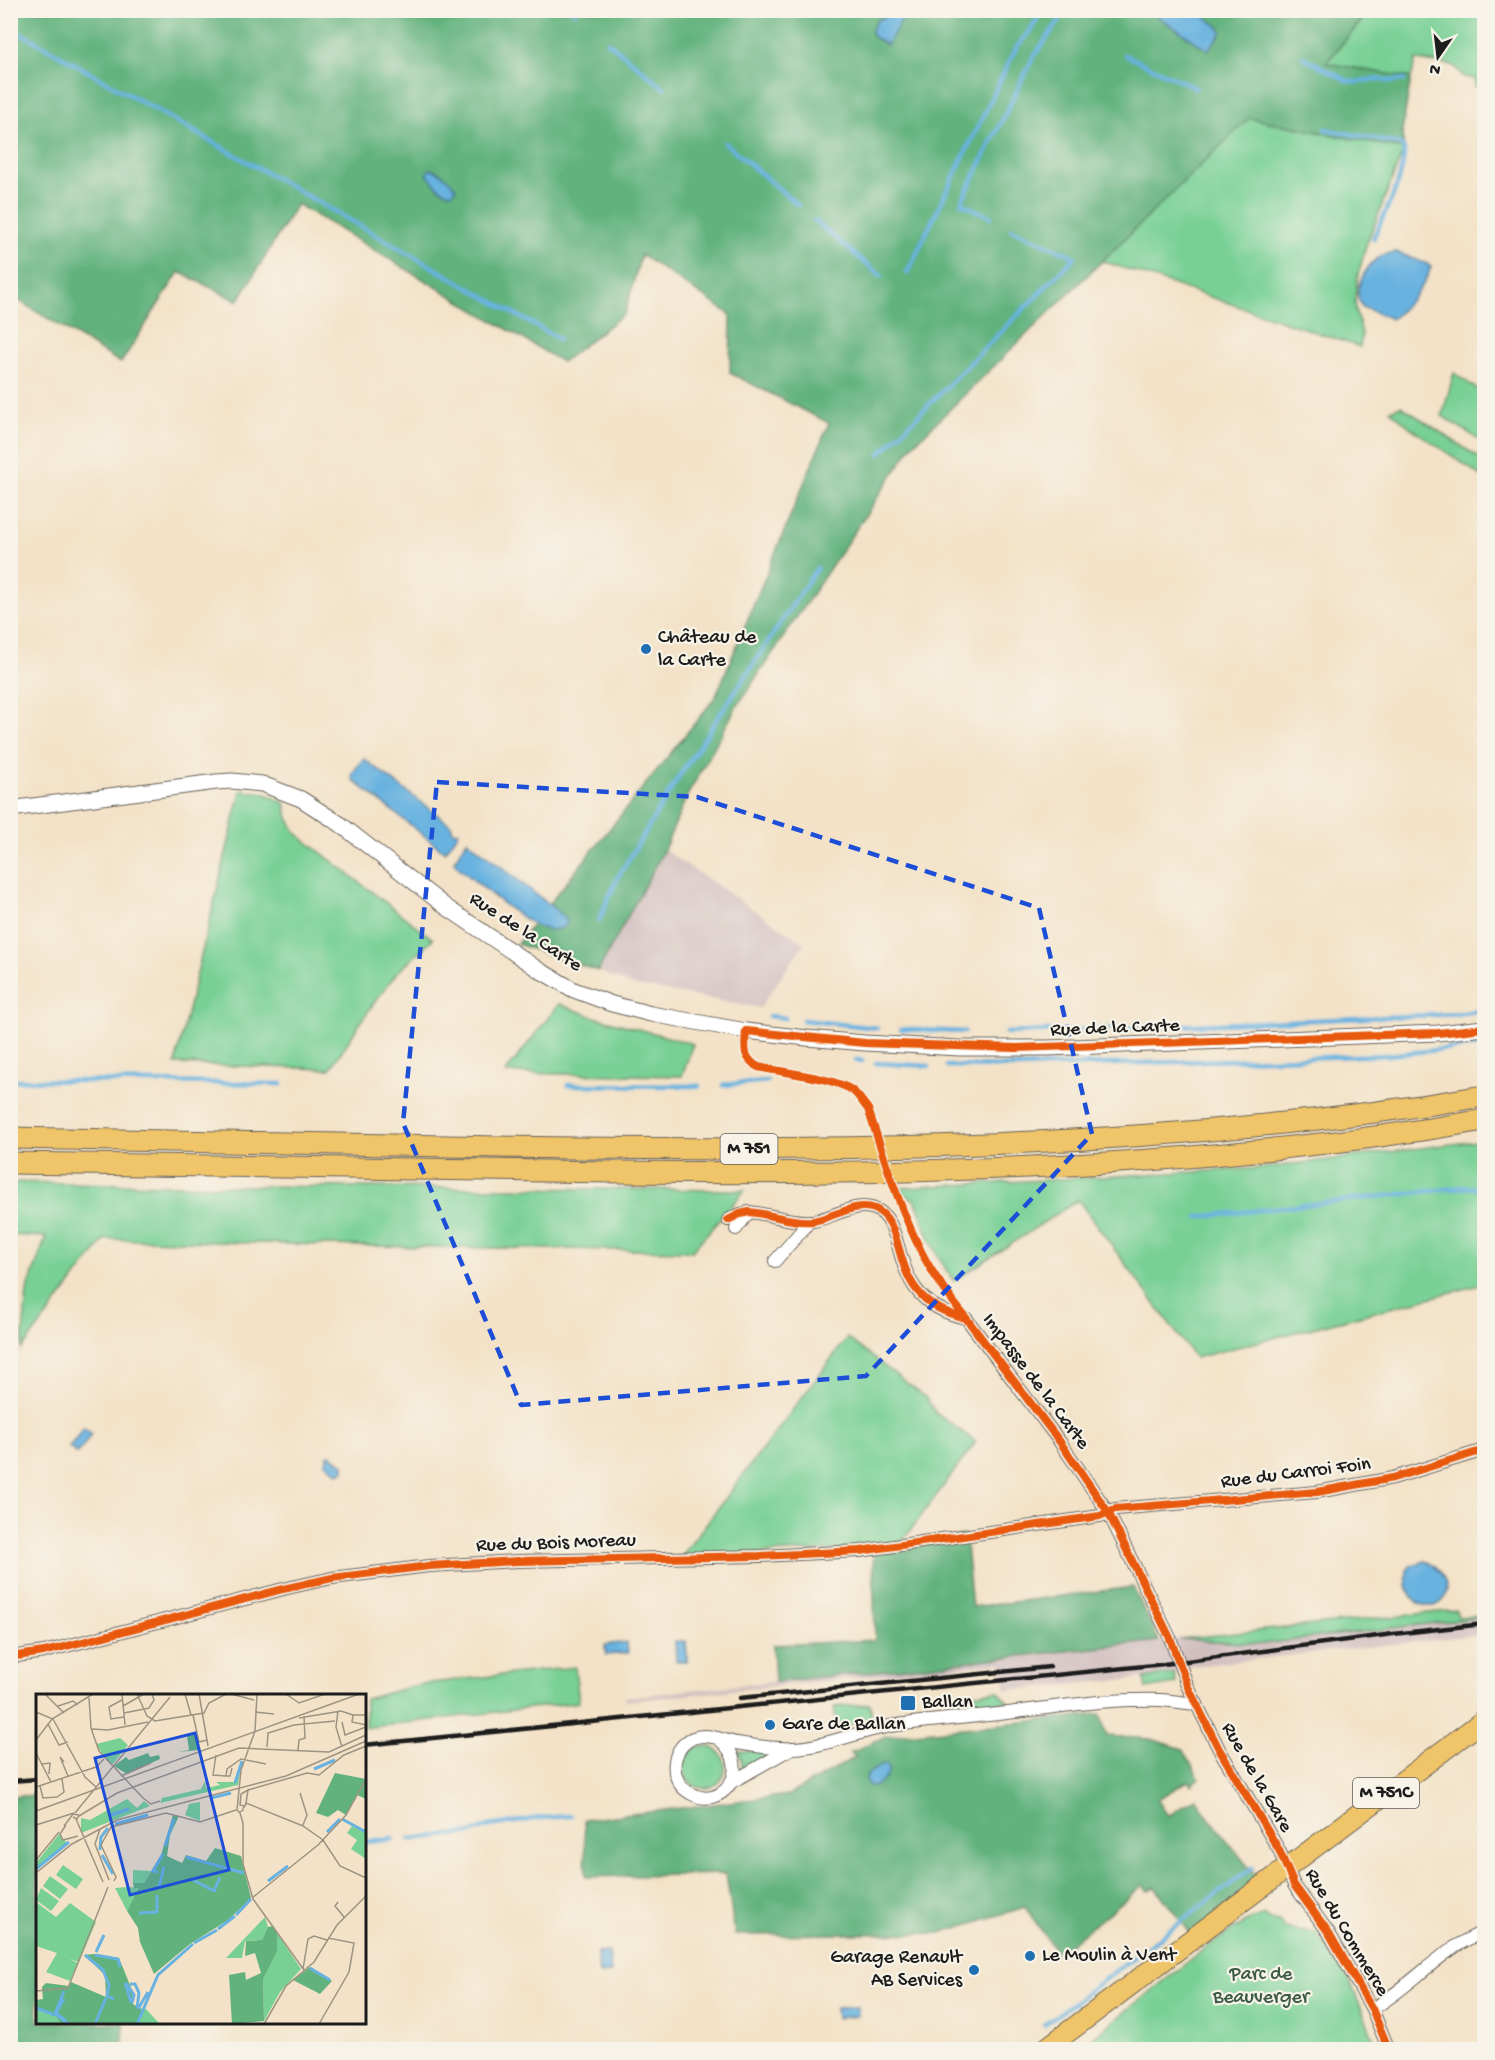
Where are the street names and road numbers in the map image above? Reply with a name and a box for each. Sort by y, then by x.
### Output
street label: Rue de la Carte [464,888,586,978]
street label: Rue de la Carte [1050,1015,1181,1043]
road number: M 751 [720,1134,777,1164]
street label: Impasse de la Carte [976,1309,1094,1455]
street label: Rue du Carroi Foin [1220,1453,1373,1495]
street label: Rue du Bois Moreau [476,1530,637,1558]
street label: Rue de la Gare [1215,1719,1297,1838]
road number: M 751C [1353,1778,1419,1808]
street label: Rue du Commerce [1299,1865,1394,2002]

